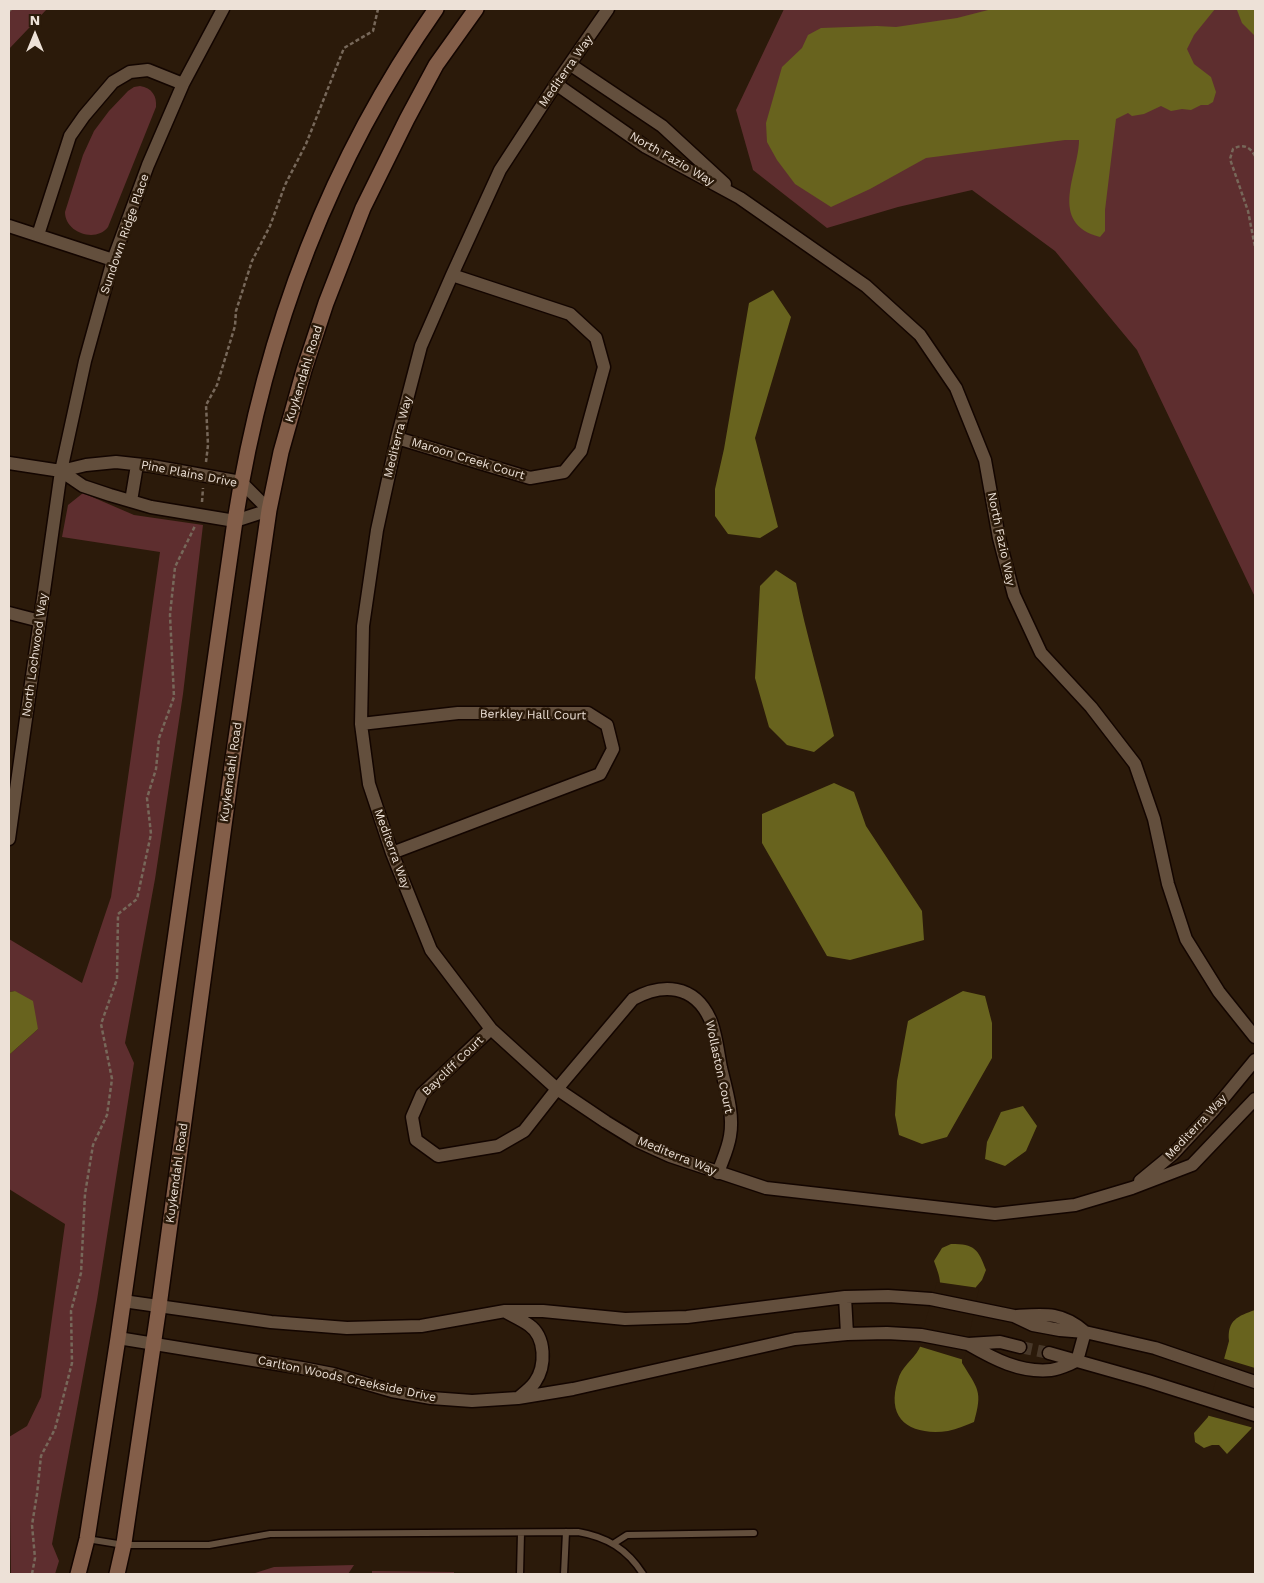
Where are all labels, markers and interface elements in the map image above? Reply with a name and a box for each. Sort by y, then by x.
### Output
north arrow [10,10,60,60]
text: N [30,12,40,28]
street label: Mediterra Way [536,32,596,110]
street label: North Fazio Way [627,129,717,189]
street label: Sundown Ridge Place [98,172,152,296]
street label: Kuykendahl Road [282,324,326,424]
street label: Mediterra Way [381,395,415,479]
street label: Maroon Creek Court [410,435,526,483]
street label: Pine Plains Drive [140,458,238,490]
street label: North Fazio Way [984,491,1018,587]
street label: North Lochwood Way [19,592,51,718]
street label: Berkley Hall Court [480,707,586,723]
street label: Kuykendahl Road [217,721,245,823]
street label: Mediterra Way [371,807,413,891]
street label: Wollaston Court [702,1019,736,1115]
street label: Baycliff Court [419,1033,487,1099]
street label: Mediterra Way [1162,1091,1230,1163]
street label: Kuykendahl Road [163,1122,191,1224]
street label: Mediterra Way [635,1134,719,1178]
street label: Carlton Woods Creekside Drive [257,1353,437,1405]

